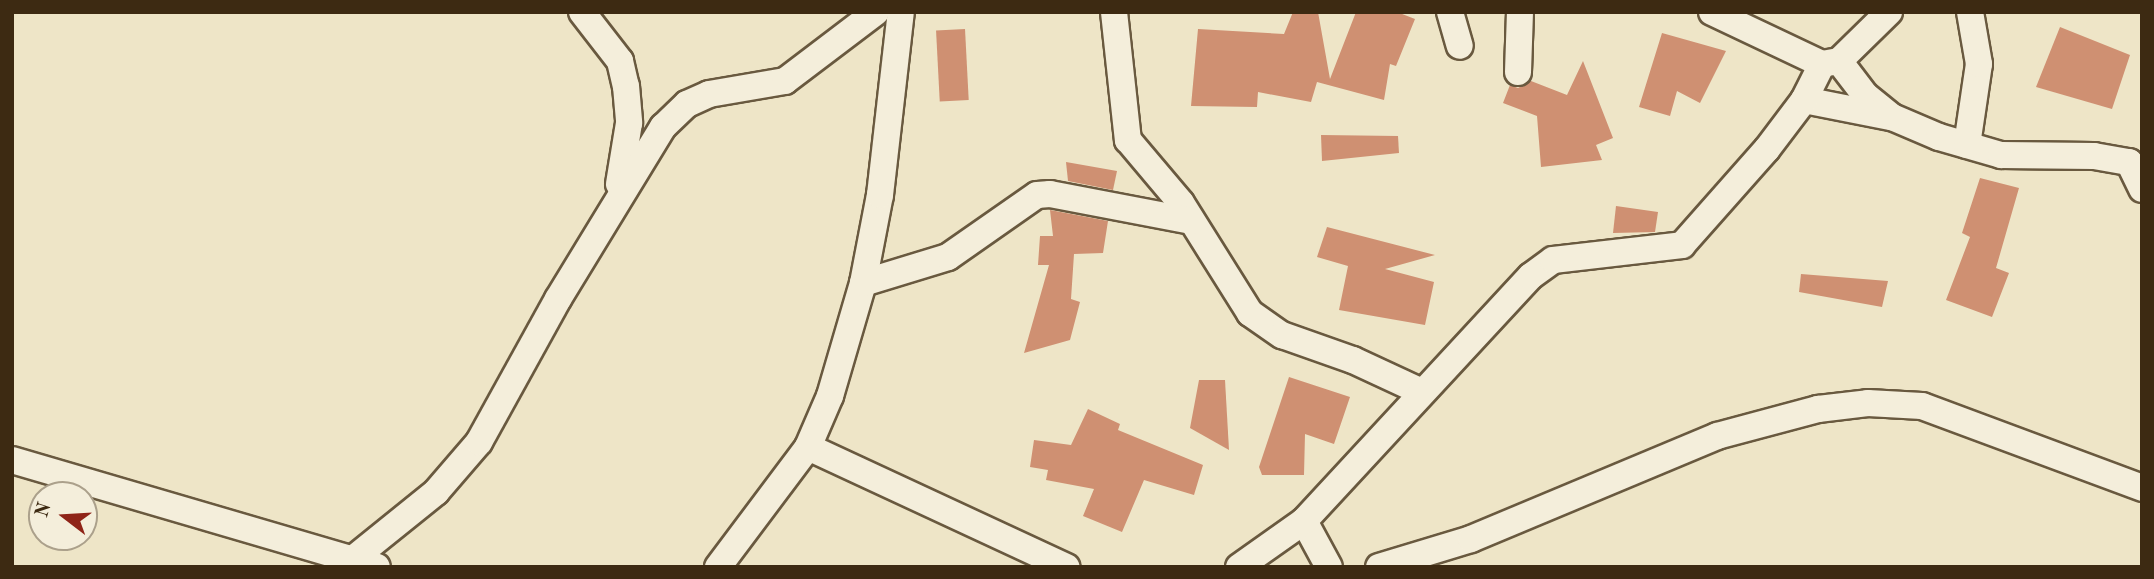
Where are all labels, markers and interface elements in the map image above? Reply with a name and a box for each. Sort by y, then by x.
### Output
north arrow [28,481,98,551]
text: N [33,501,56,520]

